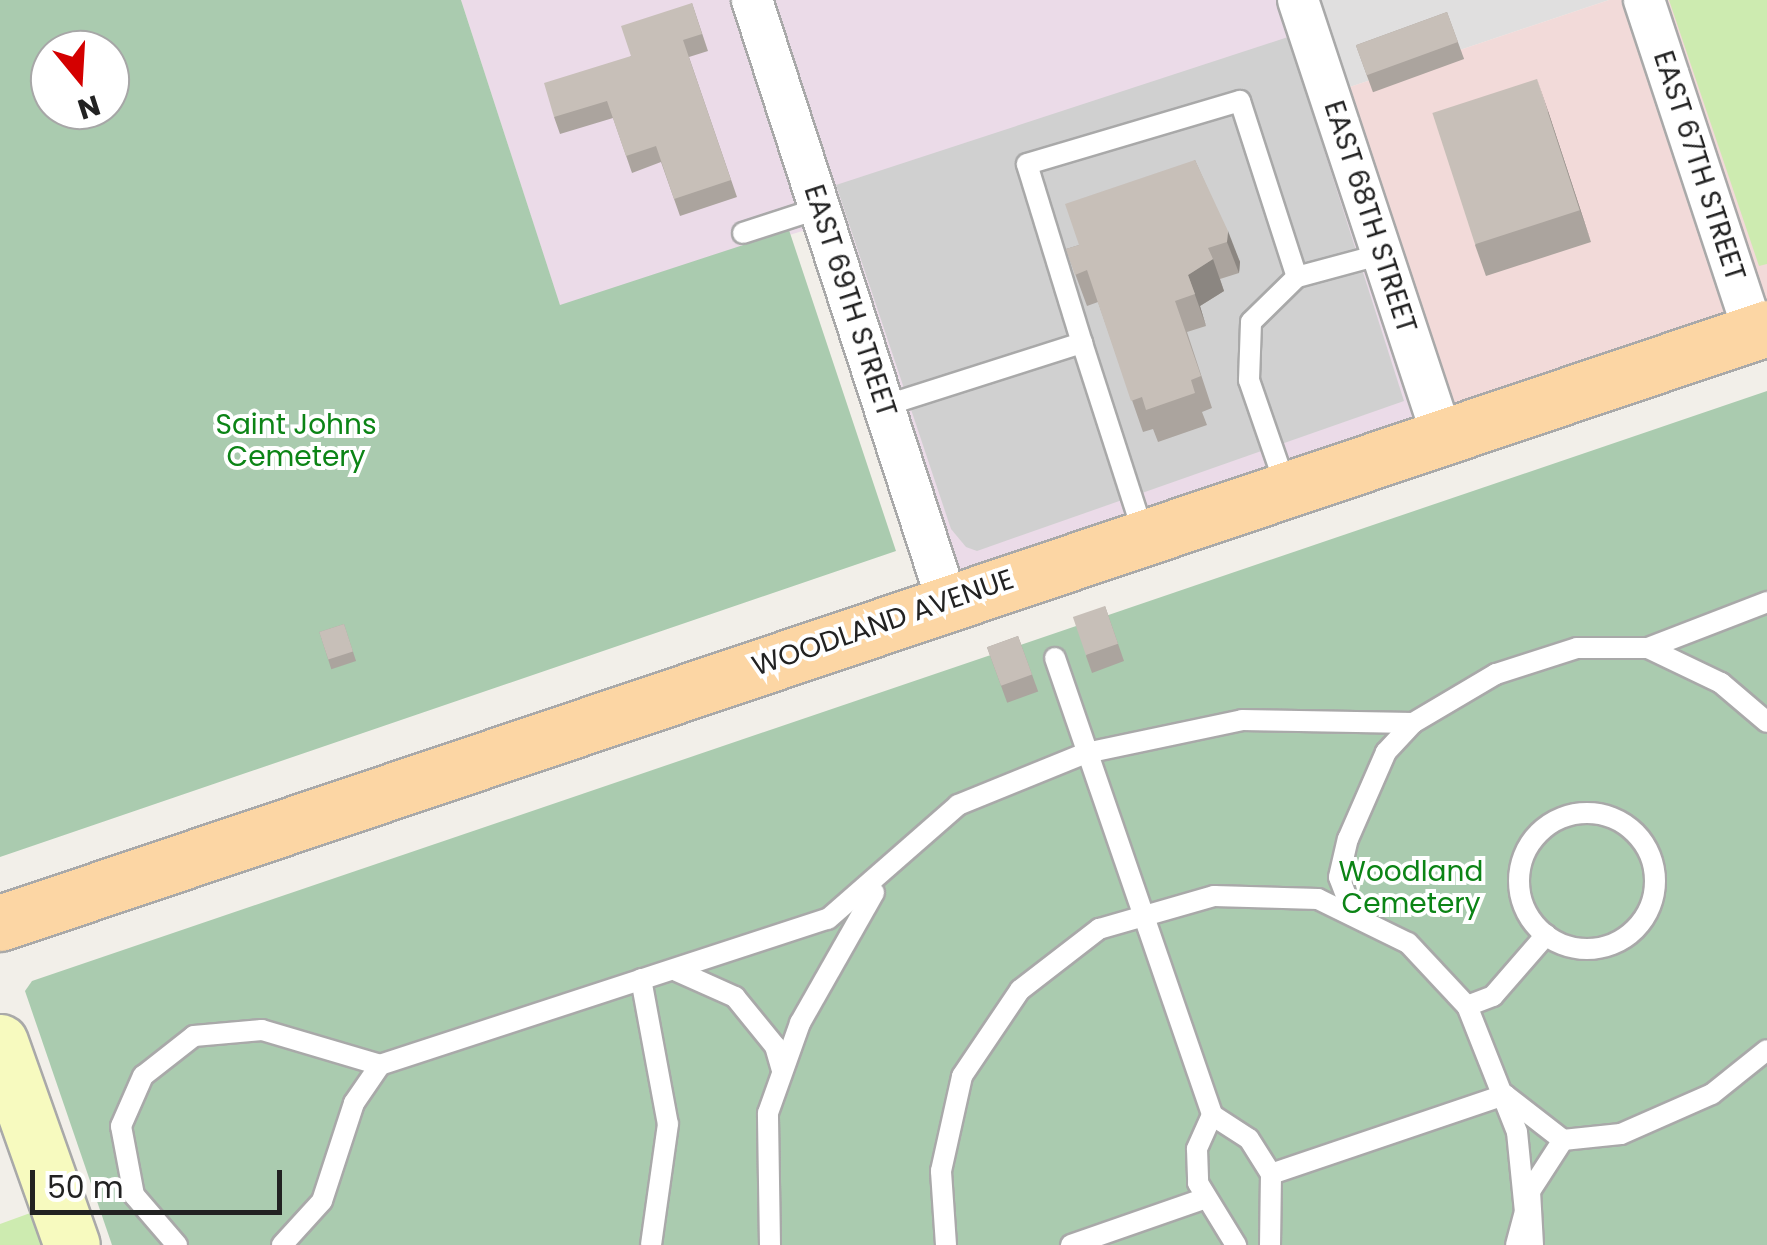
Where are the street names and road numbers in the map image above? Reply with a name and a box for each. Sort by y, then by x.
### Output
street label: EAST 67TH STREET [1646,47,1752,285]
street label: EAST 68TH STREET [1317,97,1423,337]
street label: EAST 69TH STREET [797,181,903,421]
street label: WOODLAND AVENUE [748,562,1018,684]

